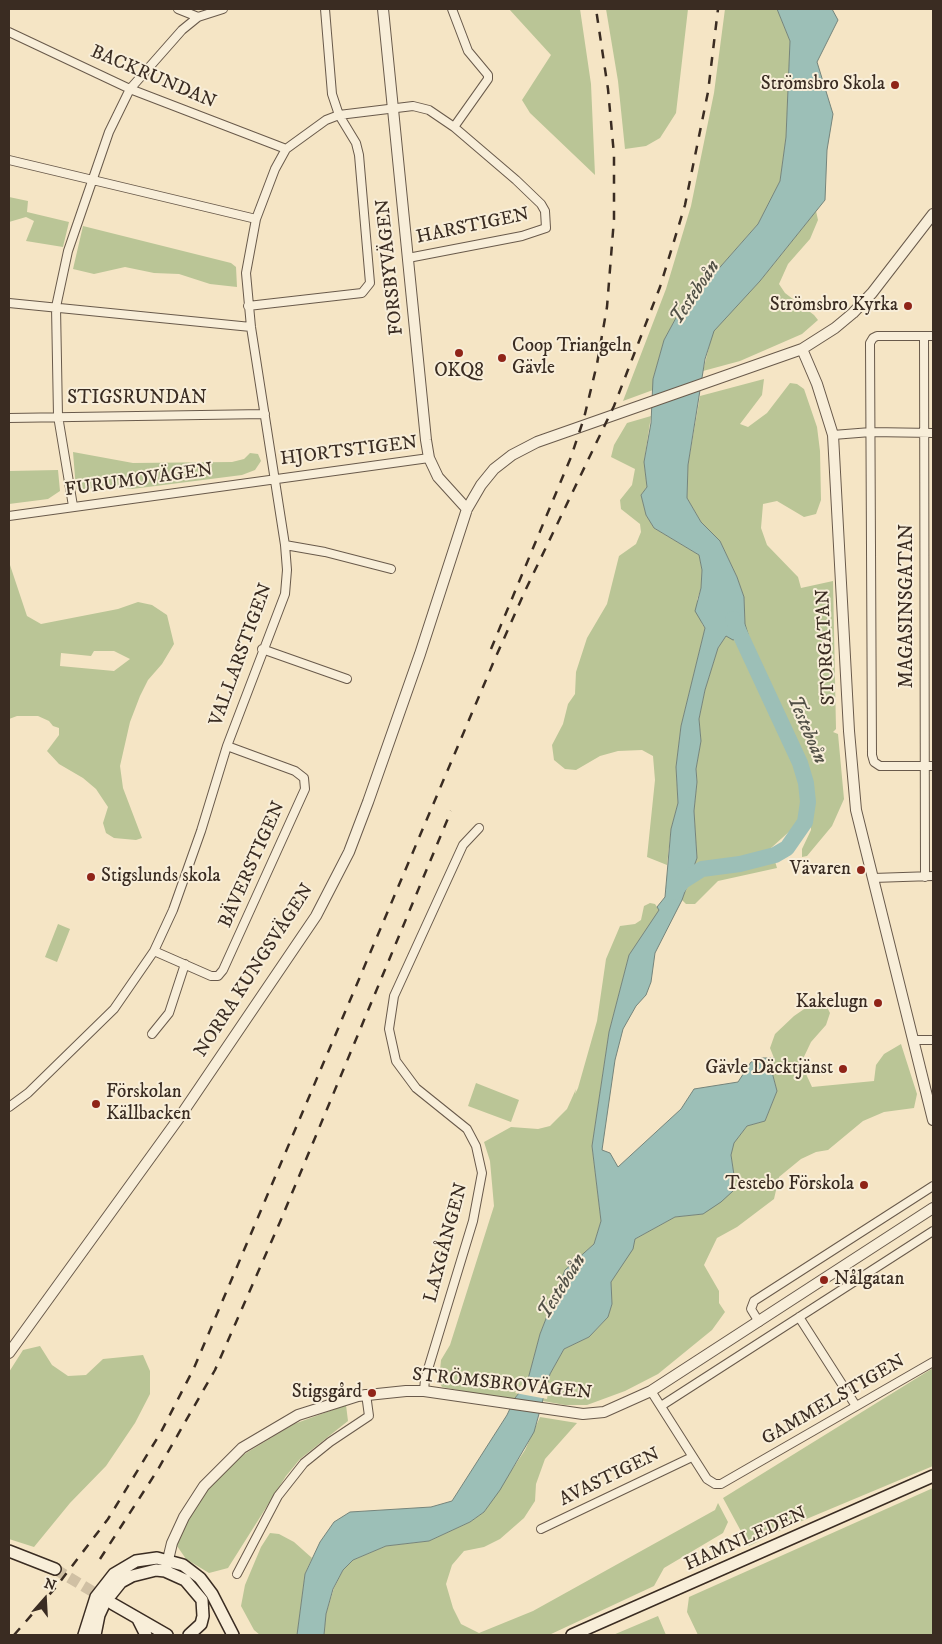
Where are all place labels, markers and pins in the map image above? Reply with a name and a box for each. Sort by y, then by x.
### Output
place label: Strömsbro Skola [761,74,885,96]
marker: Strömsbro Skola [889,79,901,91]
place label: Strömsbro Kyrka [770,295,898,317]
marker: Strömsbro Kyrka [902,300,914,312]
place label: Coop Triangeln Gävle [512,336,632,380]
marker: OKQ8 [453,347,465,359]
marker: Coop Triangeln Gävle [496,352,508,364]
place label: OKQ8 [434,361,484,383]
place label: Vävaren [790,859,851,881]
marker: Vävaren [855,864,867,876]
place label: Stigslunds skola [101,866,221,888]
marker: Stigslunds skola [85,871,97,883]
place label: Kakelugn [795,992,868,1014]
marker: Kakelugn [872,997,884,1009]
place label: Gävle Däcktjänst [705,1058,833,1080]
marker: Gävle Däcktjänst [837,1063,849,1075]
place label: Förskolan Källbacken [106,1082,191,1126]
marker: Förskolan Källbacken [90,1098,102,1110]
place label: Testebo Förskola [725,1174,854,1196]
marker: Testebo Förskola [858,1179,870,1191]
place label: Nålgatan [834,1269,904,1291]
marker: Nålgatan [818,1274,830,1286]
place label: Stigsgård [292,1382,362,1404]
marker: Stigsgård [366,1387,378,1399]

